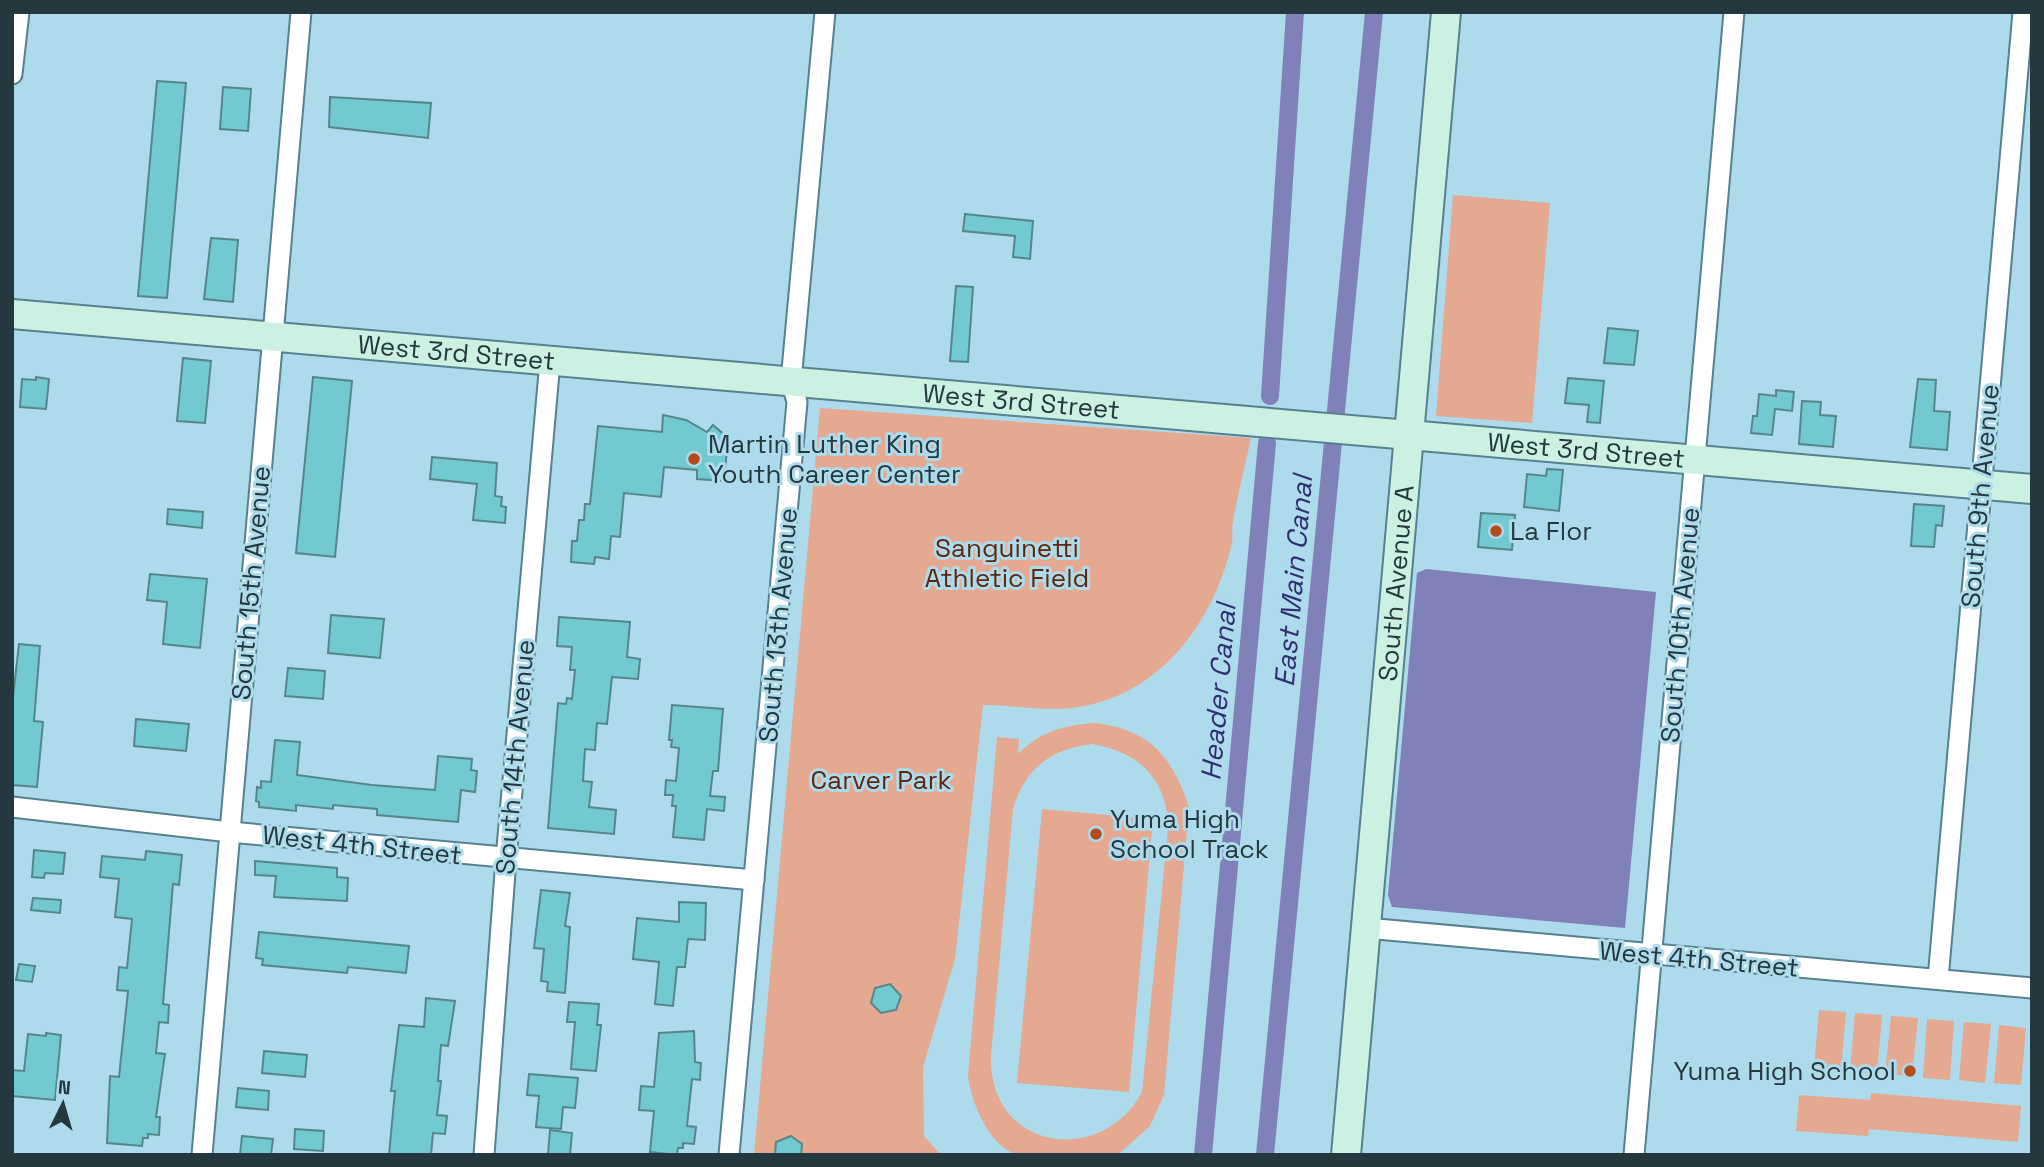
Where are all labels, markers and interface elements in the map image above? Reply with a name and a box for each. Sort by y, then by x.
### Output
street label: West 3rd Street [356,327,556,378]
street label: West 3rd Street [921,376,1121,427]
street label: South 9th Avenue [1953,383,2007,609]
street label: West 3rd Street [1486,425,1686,476]
place label: Martin Luther King Youth Career Center [708,427,961,491]
marker: Martin Luther King Youth Career Center [686,451,702,467]
street label: South 15th Avenue [224,464,278,702]
water label: East Main Canal [1266,471,1320,688]
street label: South Avenue A [1371,484,1422,683]
street label: South 13th Avenue [751,506,805,744]
street label: South 10th Avenue [1653,506,1707,744]
place label: La Flor [1510,514,1592,548]
marker: La Flor [1488,523,1504,539]
park label: Sanguinetti Athletic Field [925,531,1089,595]
water label: Header Canal [1192,599,1244,782]
street label: South 14th Avenue [488,638,542,876]
park label: Carver Park [811,763,951,797]
place label: Yuma High School Track [1110,802,1269,866]
street label: West 4th Street [261,818,463,872]
marker: Yuma High School Track [1088,826,1104,842]
street label: West 4th Street [1598,933,1800,985]
place label: Yuma High School [1674,1054,1896,1088]
marker: Yuma High School [1902,1063,1918,1079]
north arrow [28,1069,98,1139]
text: N [57,1075,72,1101]

